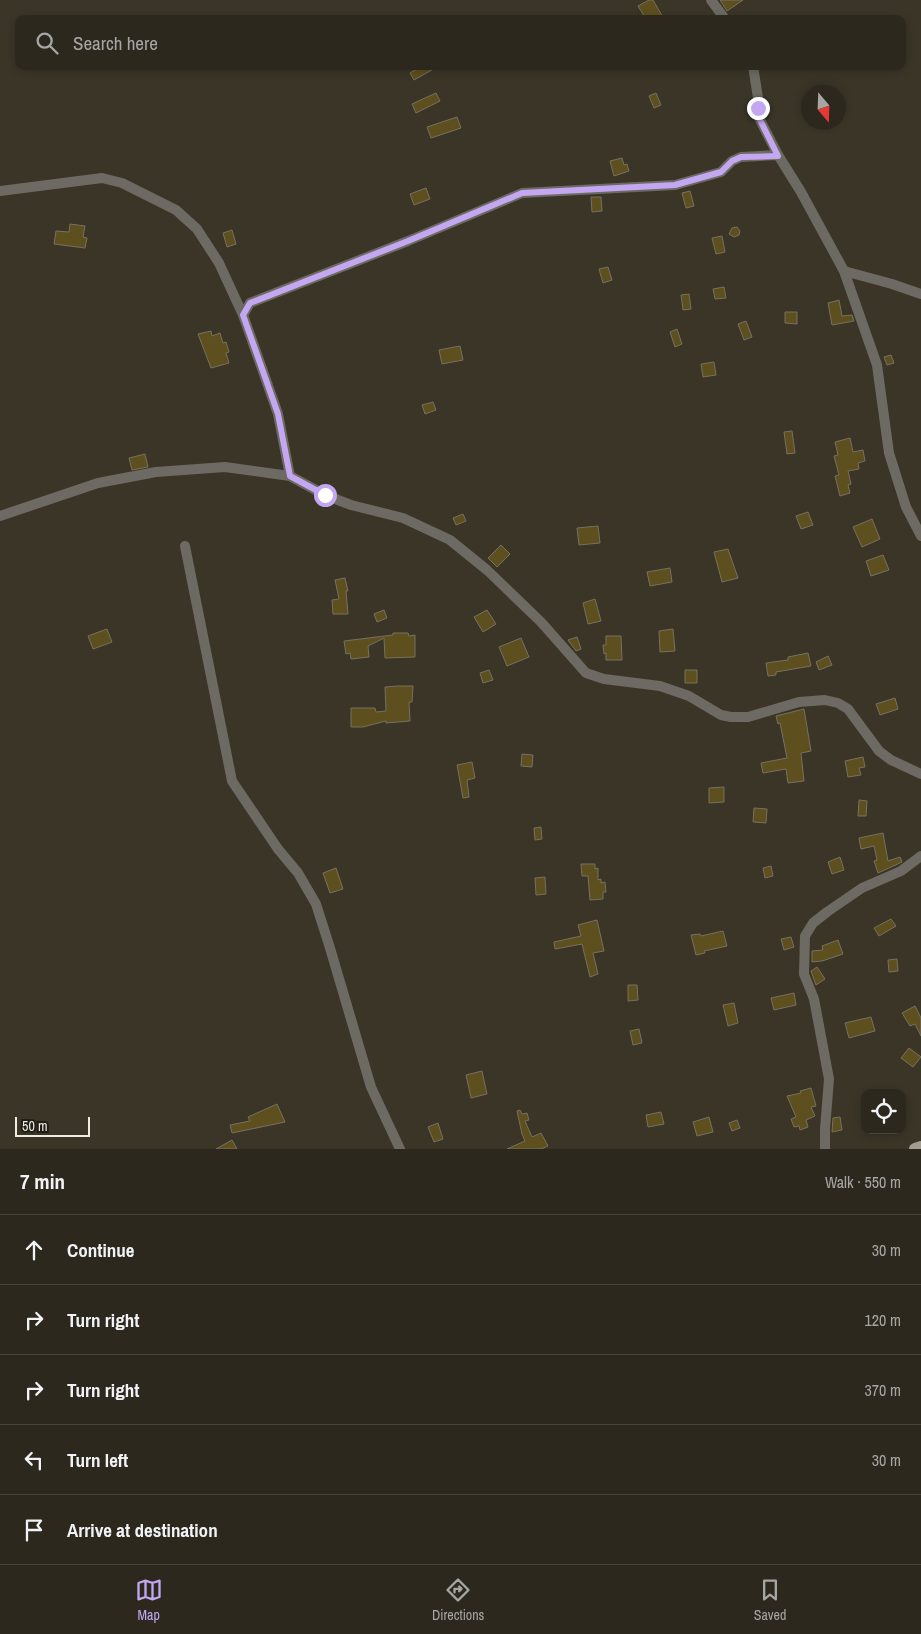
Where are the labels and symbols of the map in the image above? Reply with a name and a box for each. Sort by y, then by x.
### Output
north arrow [801,85,846,130]
route end [747,97,770,120]
route start [314,484,337,507]
scale bar [15,1114,90,1137]

